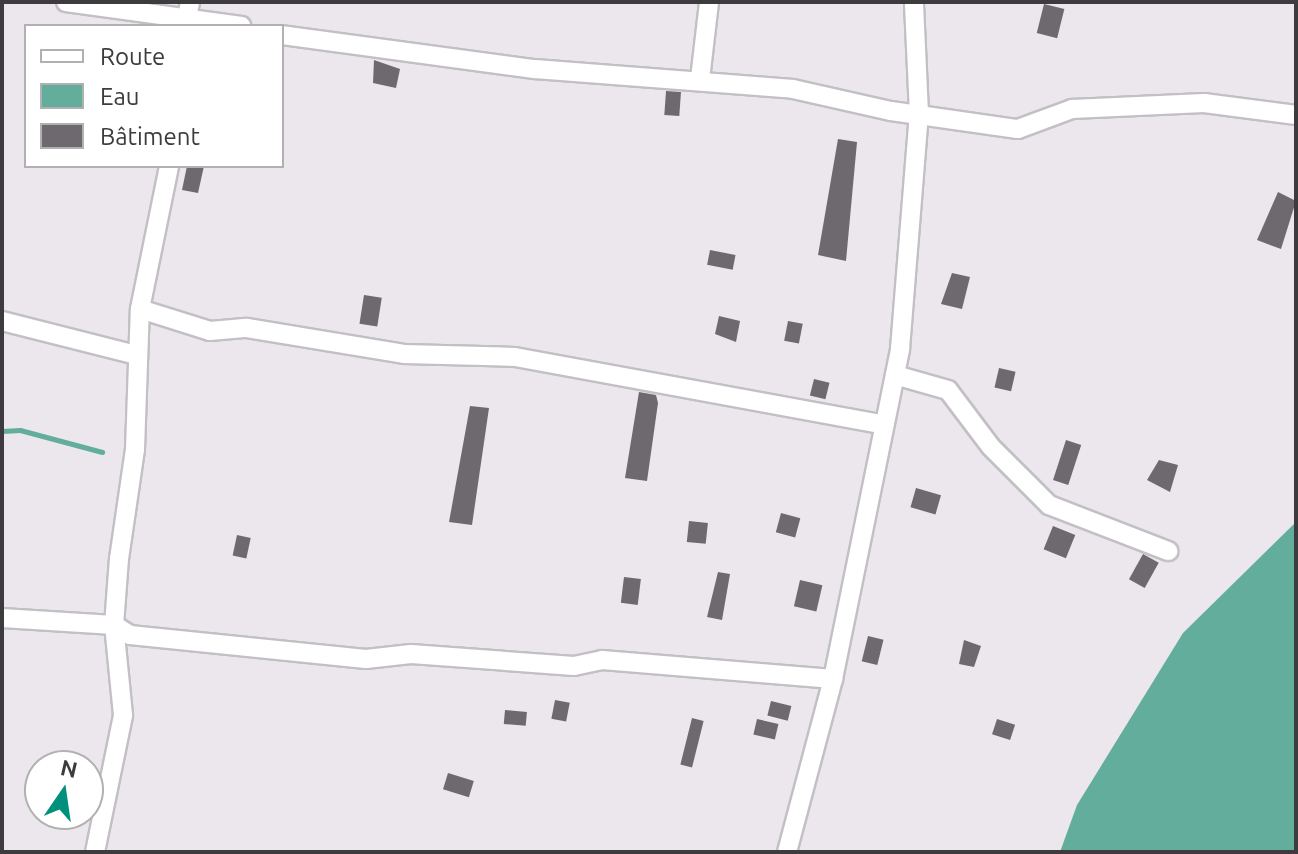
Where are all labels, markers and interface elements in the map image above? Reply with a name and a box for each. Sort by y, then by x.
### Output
legend [24,24,284,168]
text: Route [100,43,165,70]
text: Eau [100,83,139,110]
text: Bâtiment [100,123,200,150]
north arrow [24,750,104,830]
text: N [58,754,80,782]

